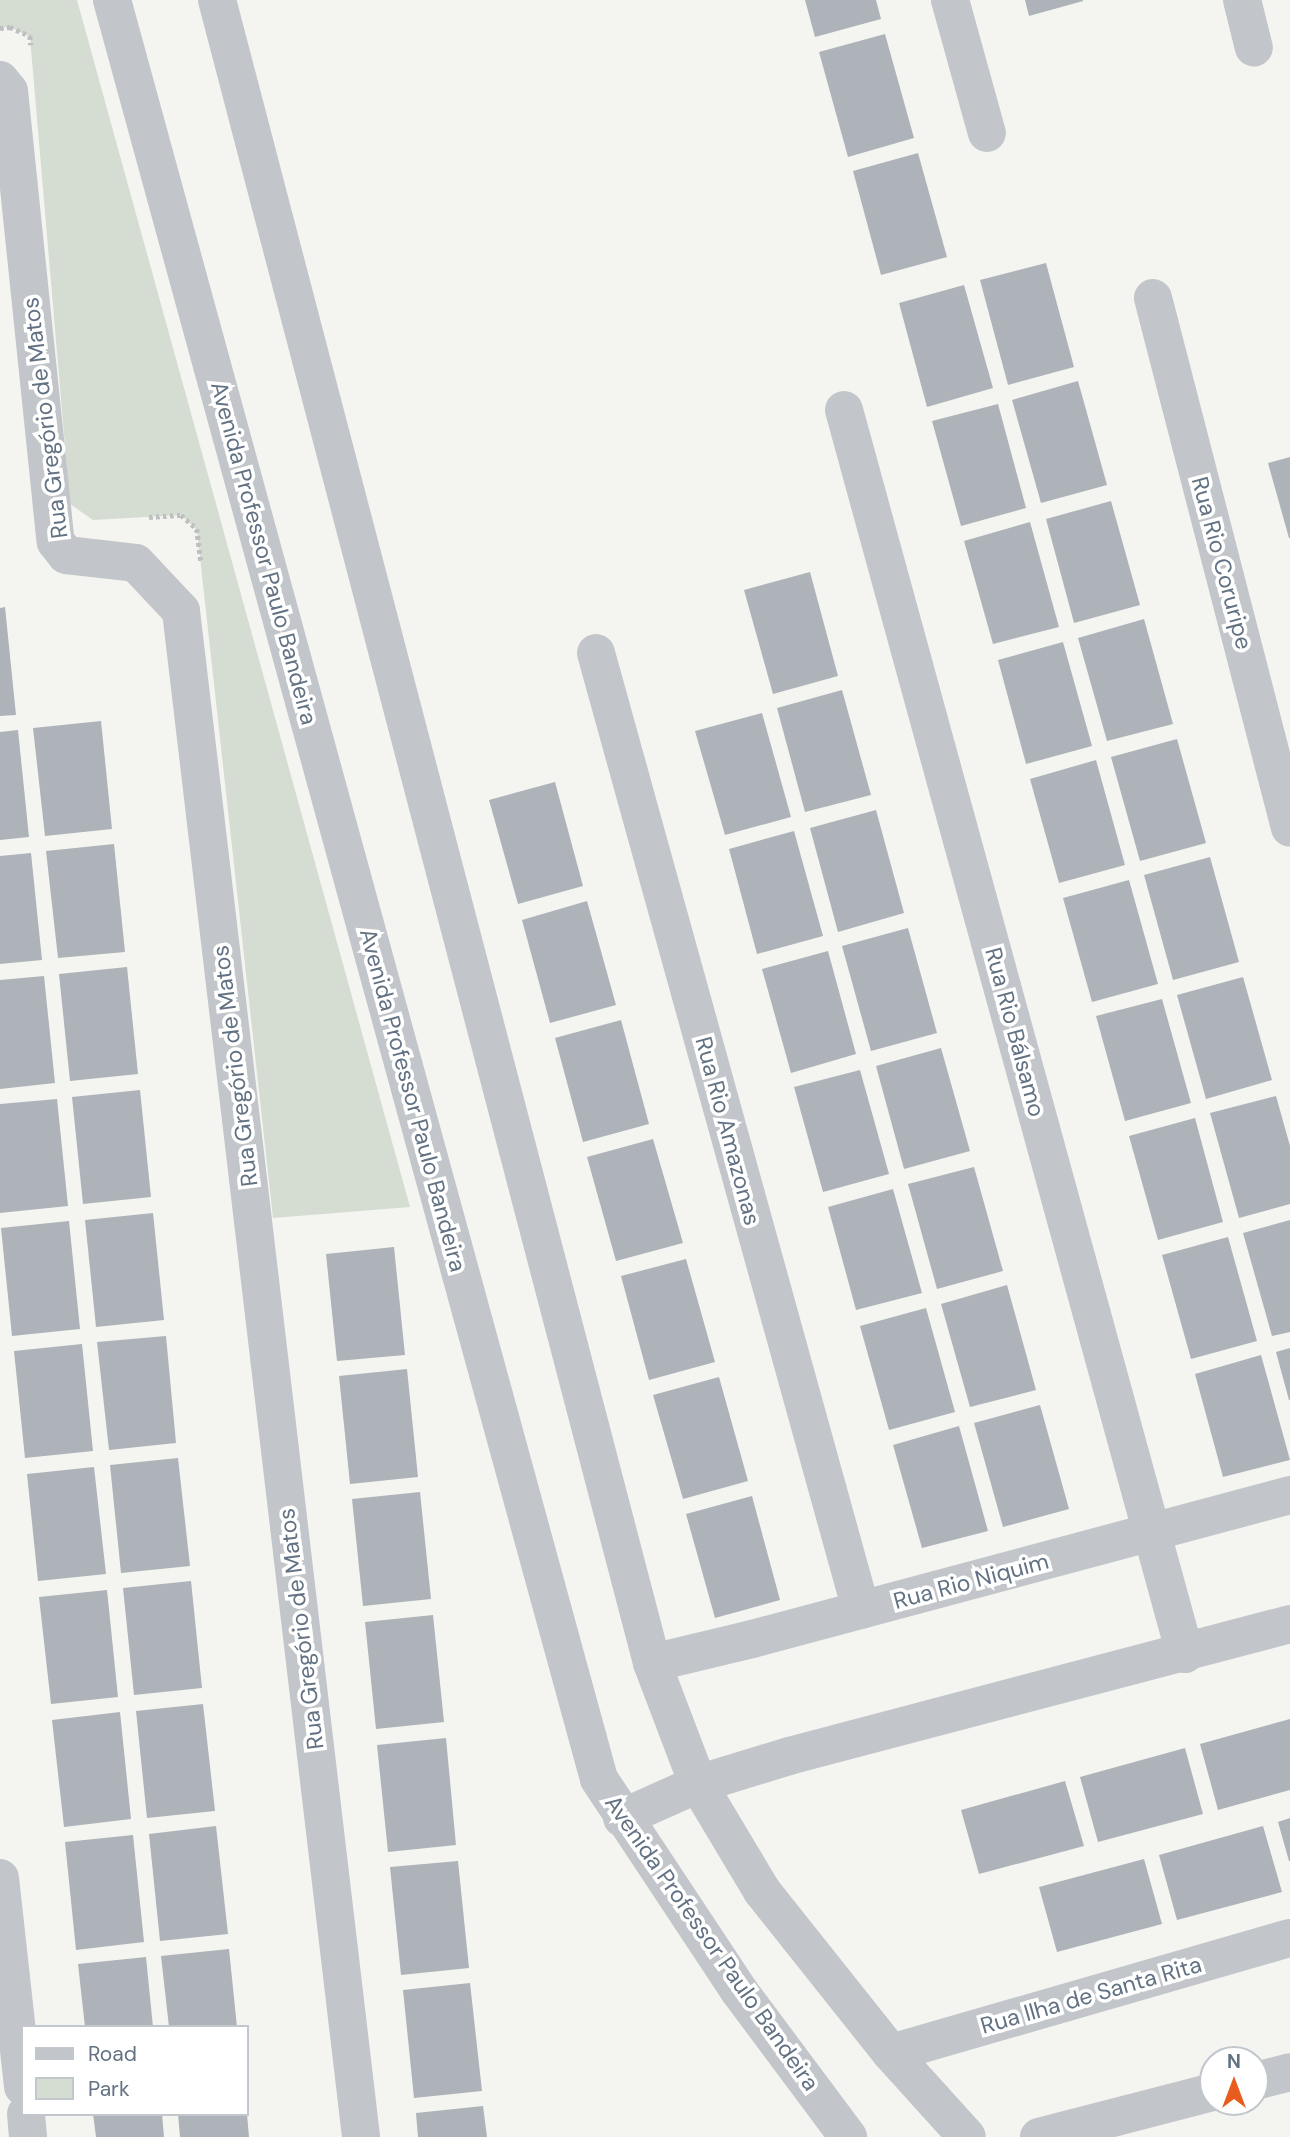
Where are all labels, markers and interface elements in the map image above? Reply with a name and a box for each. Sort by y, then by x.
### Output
street label: Rua Gregório de Matos [17,296,73,540]
street label: Avenida Professor Paulo Bandeira [205,378,323,728]
street label: Rua Rio Coruripe [1186,474,1258,652]
street label: Avenida Professor Paulo Bandeira [354,925,472,1275]
street label: Rua Gregório de Matos [207,944,263,1188]
street label: Rua Rio Bálsamo [979,944,1051,1120]
street label: Rua Rio Amazonas [690,1034,766,1228]
street label: Rua Gregório de Matos [273,1507,329,1751]
street label: Rua Rio Niquim [890,1547,1052,1615]
street label: Avenida Professor Paulo Bandeira [599,1790,825,2096]
street label: Rua llha de Santa Rita [977,1950,1205,2040]
legend [21,2025,248,2116]
text: Road [88,2040,137,2068]
north arrow [1199,2046,1269,2116]
text: N [1227,2049,1241,2074]
text: Park [88,2075,129,2103]

